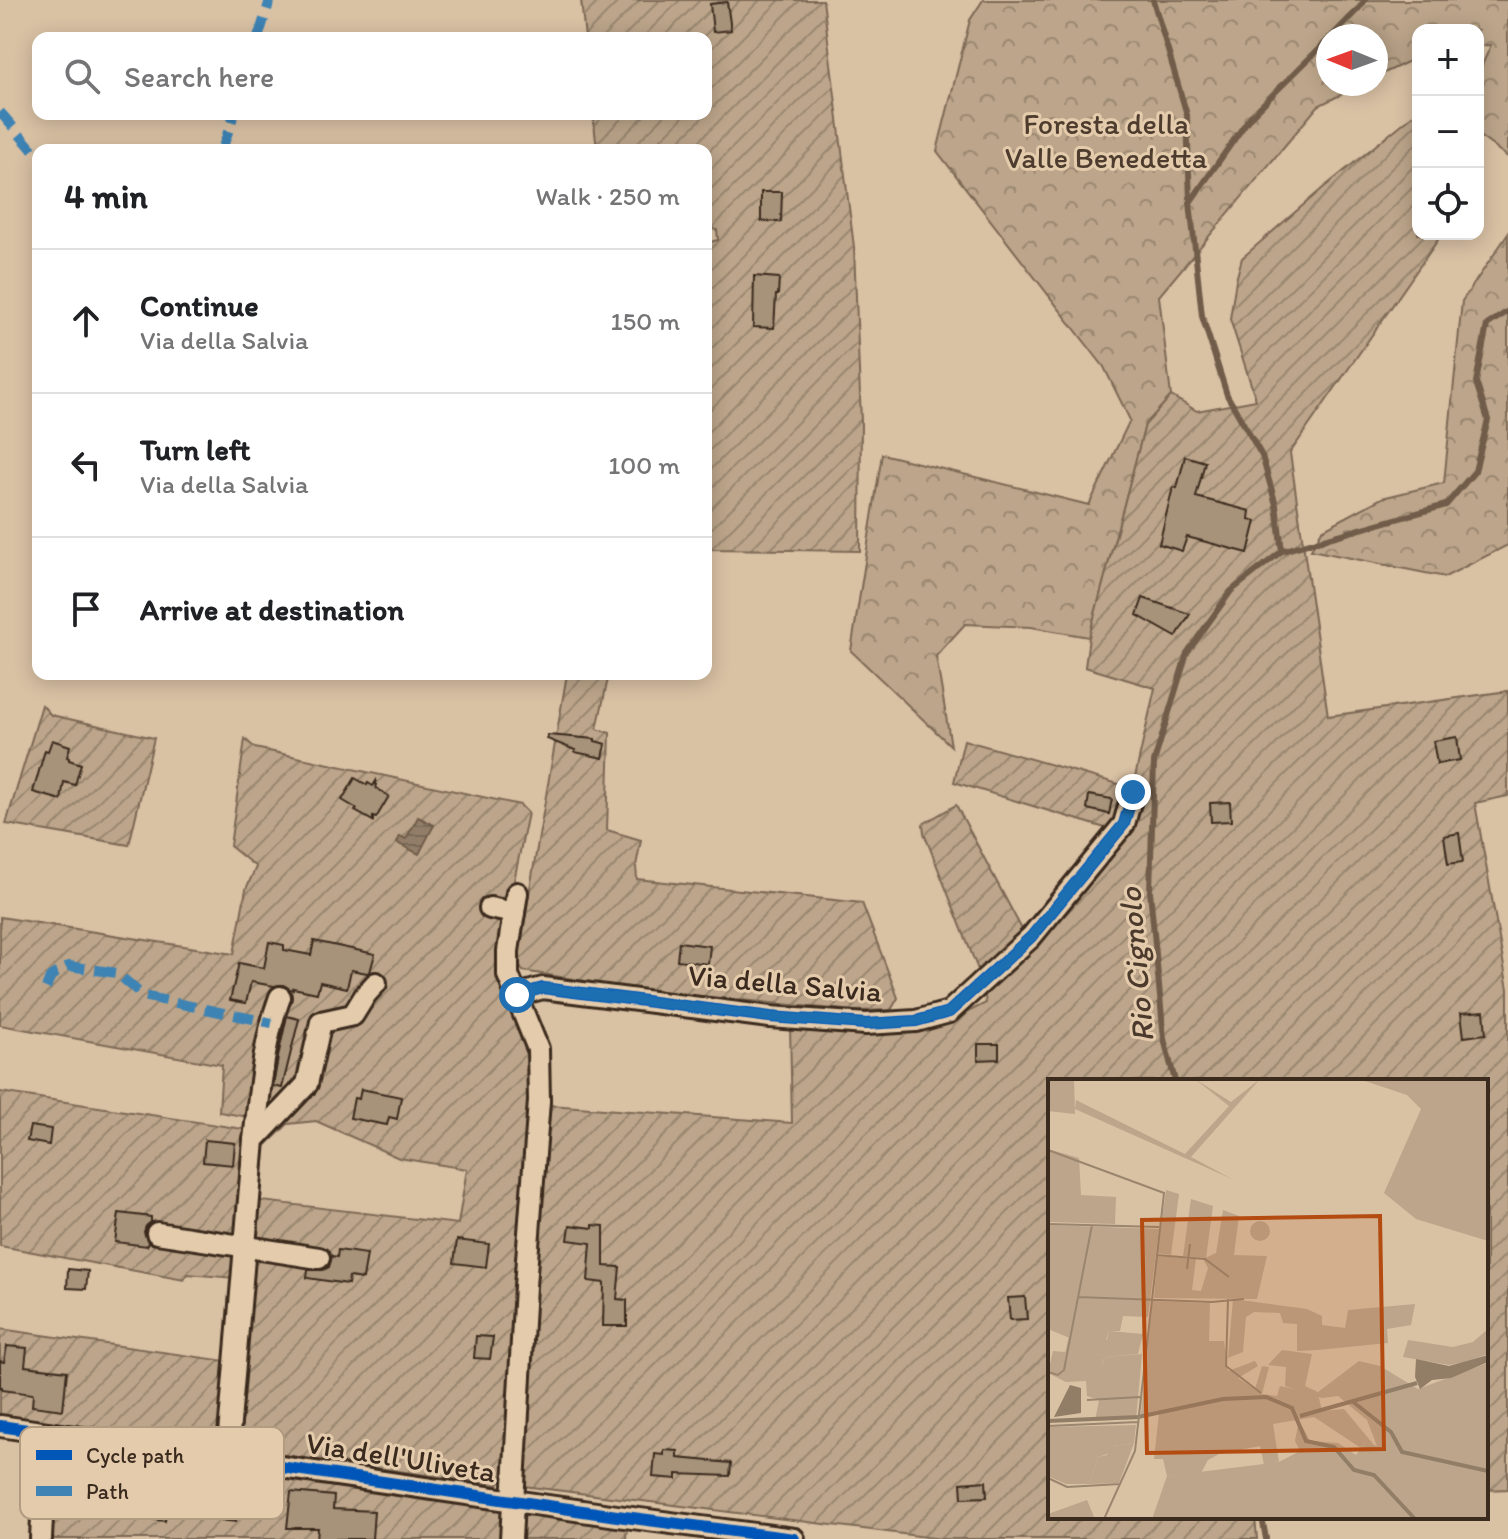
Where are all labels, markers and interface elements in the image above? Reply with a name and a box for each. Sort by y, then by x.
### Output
north arrow [1316,24,1388,96]
map controls [1412,24,1484,240]
button: + [1412,24,1484,96]
search box [32,32,712,120]
icon: search [60,54,104,98]
text: Search here [124,58,274,95]
button: − [1412,96,1484,168]
park label: Foresta della Valle Benedetta [1005,105,1208,176]
button: locate [1412,168,1484,240]
text: 4 min [64,176,148,217]
text: Walk · 250 m [536,180,680,212]
text: Continue [140,287,259,324]
icon: ahead [64,299,108,343]
text: 150 m [611,305,680,337]
text: Via della Salvia [140,324,309,356]
text: Turn left [140,431,251,468]
icon: left [64,443,108,487]
text: 100 m [608,449,680,481]
text: Via della Salvia [140,468,309,500]
icon: arrive [64,587,108,631]
text: Arrive at destination [140,591,404,628]
route end [1115,774,1151,810]
water label: Rio Cignolo [1110,884,1162,1044]
street label: Via della Salvia [687,956,884,1010]
route start [499,977,535,1013]
inset map [1048,1079,1488,1519]
street label: Via dell'Uliveta [304,1424,499,1490]
legend [20,1427,284,1519]
text: Cycle path [86,1442,185,1469]
text: Path [86,1478,129,1505]

